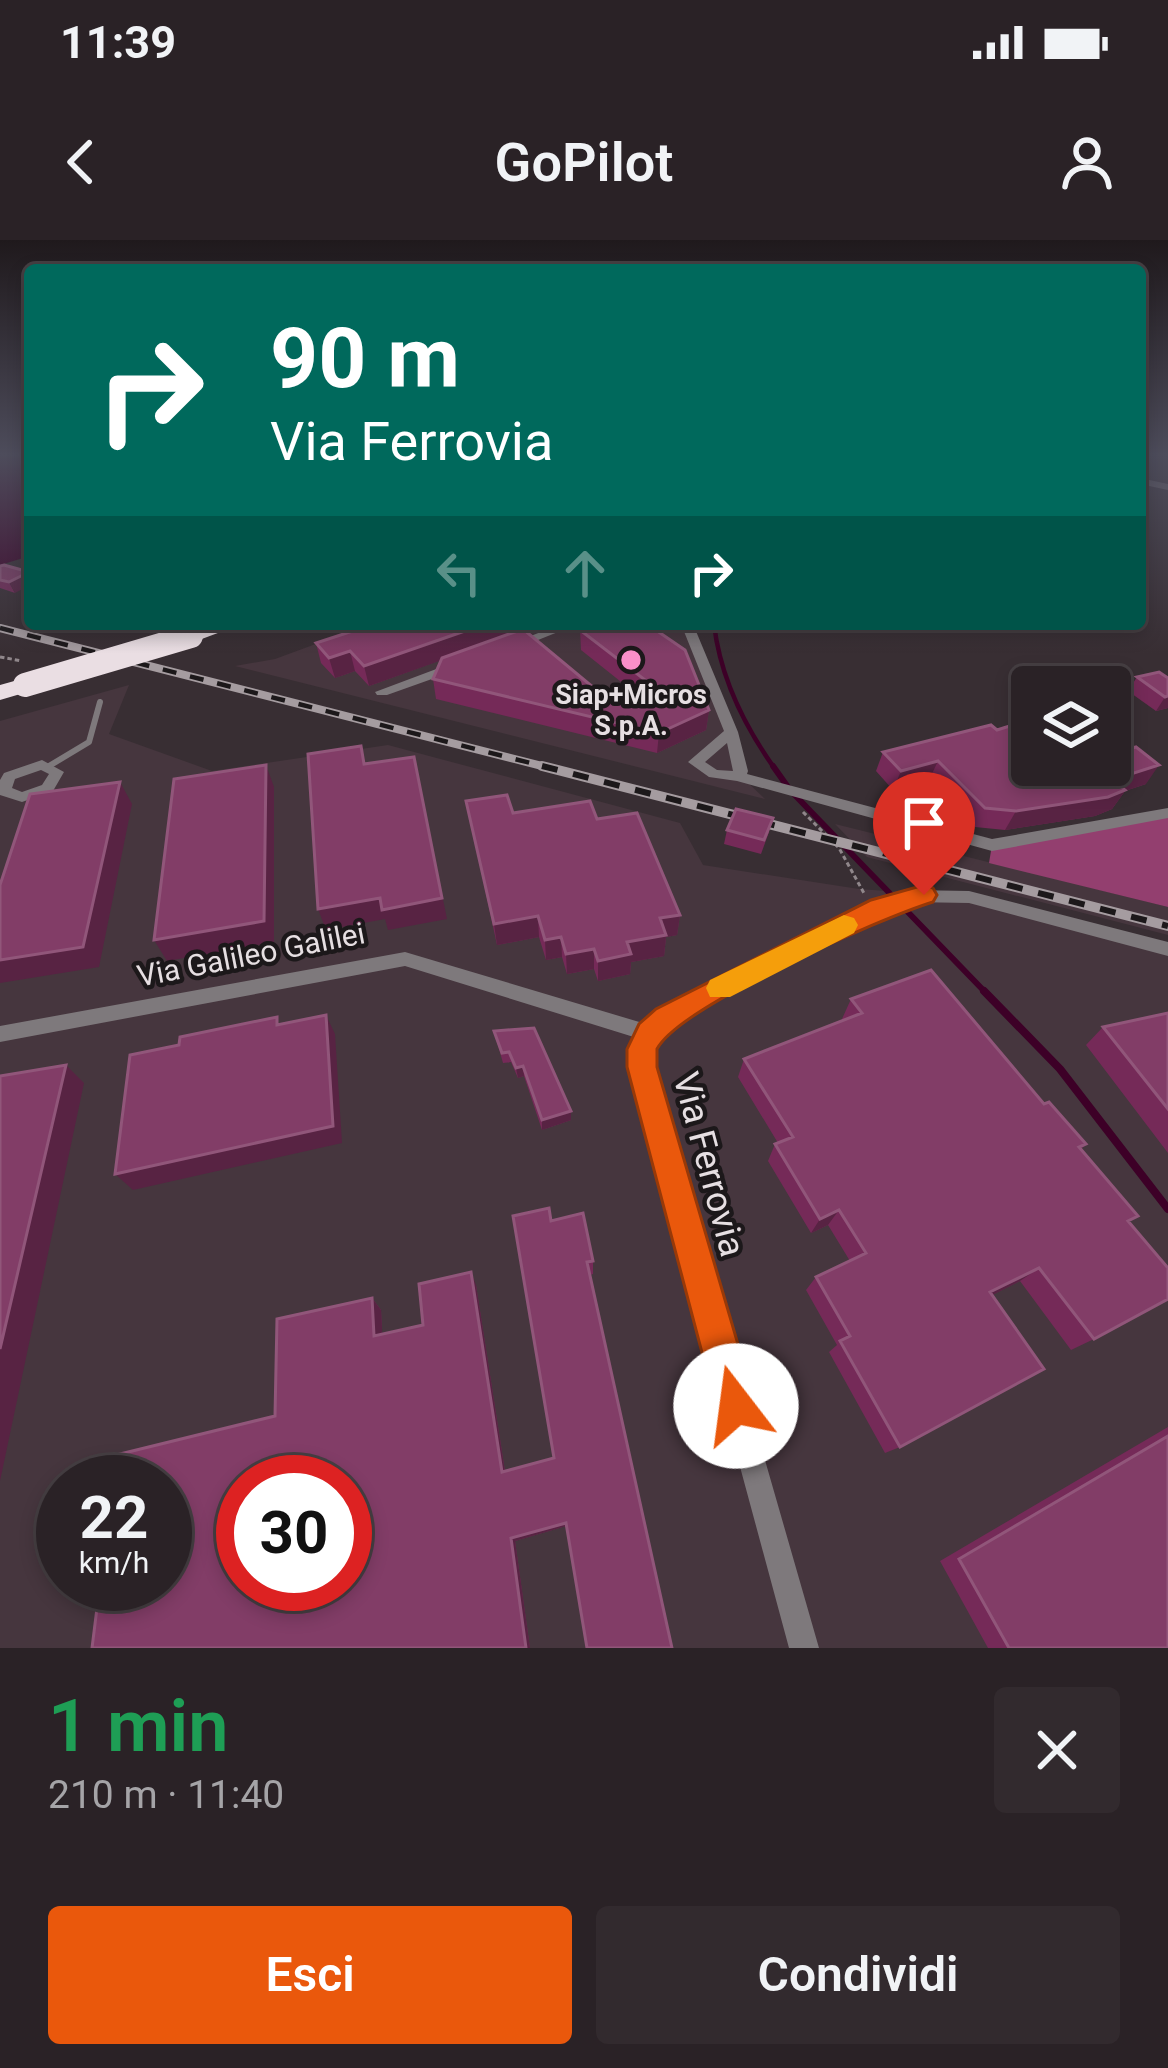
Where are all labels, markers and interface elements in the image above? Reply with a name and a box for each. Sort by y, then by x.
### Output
text: 11:39 [60,16,176,69]
icon: back [48,129,114,195]
icon: person [1054,129,1120,195]
text: GoPilot [495,131,673,194]
text: 90 m [270,309,460,408]
icon: right [72,312,228,468]
text: Via Ferrovia [270,410,553,473]
icon: left [426,540,492,606]
icon: ahead [552,540,618,606]
icon: right [678,540,744,606]
marker: Siap+Micros S.p.A. [618,647,644,673]
map controls [1011,666,1131,786]
button: layers [1011,666,1131,786]
place label: Siap+Micros S.p.A. [555,679,707,742]
pin [873,772,975,895]
icon: arrive [891,790,957,856]
street label: Via Galileo Galilei [134,915,368,994]
street label: Via Ferrovia [664,1068,754,1261]
position arrow [673,1343,799,1469]
speed limit sign: 30 [216,1455,372,1611]
text: 22 [80,1482,148,1553]
text: km/h [79,1545,149,1580]
text: 1 min [48,1684,229,1769]
button: close [994,1687,1120,1813]
text: 210 m · 11:40 [48,1772,284,1818]
button: Esci [48,1906,572,2044]
button: Condividi [596,1906,1120,2044]

